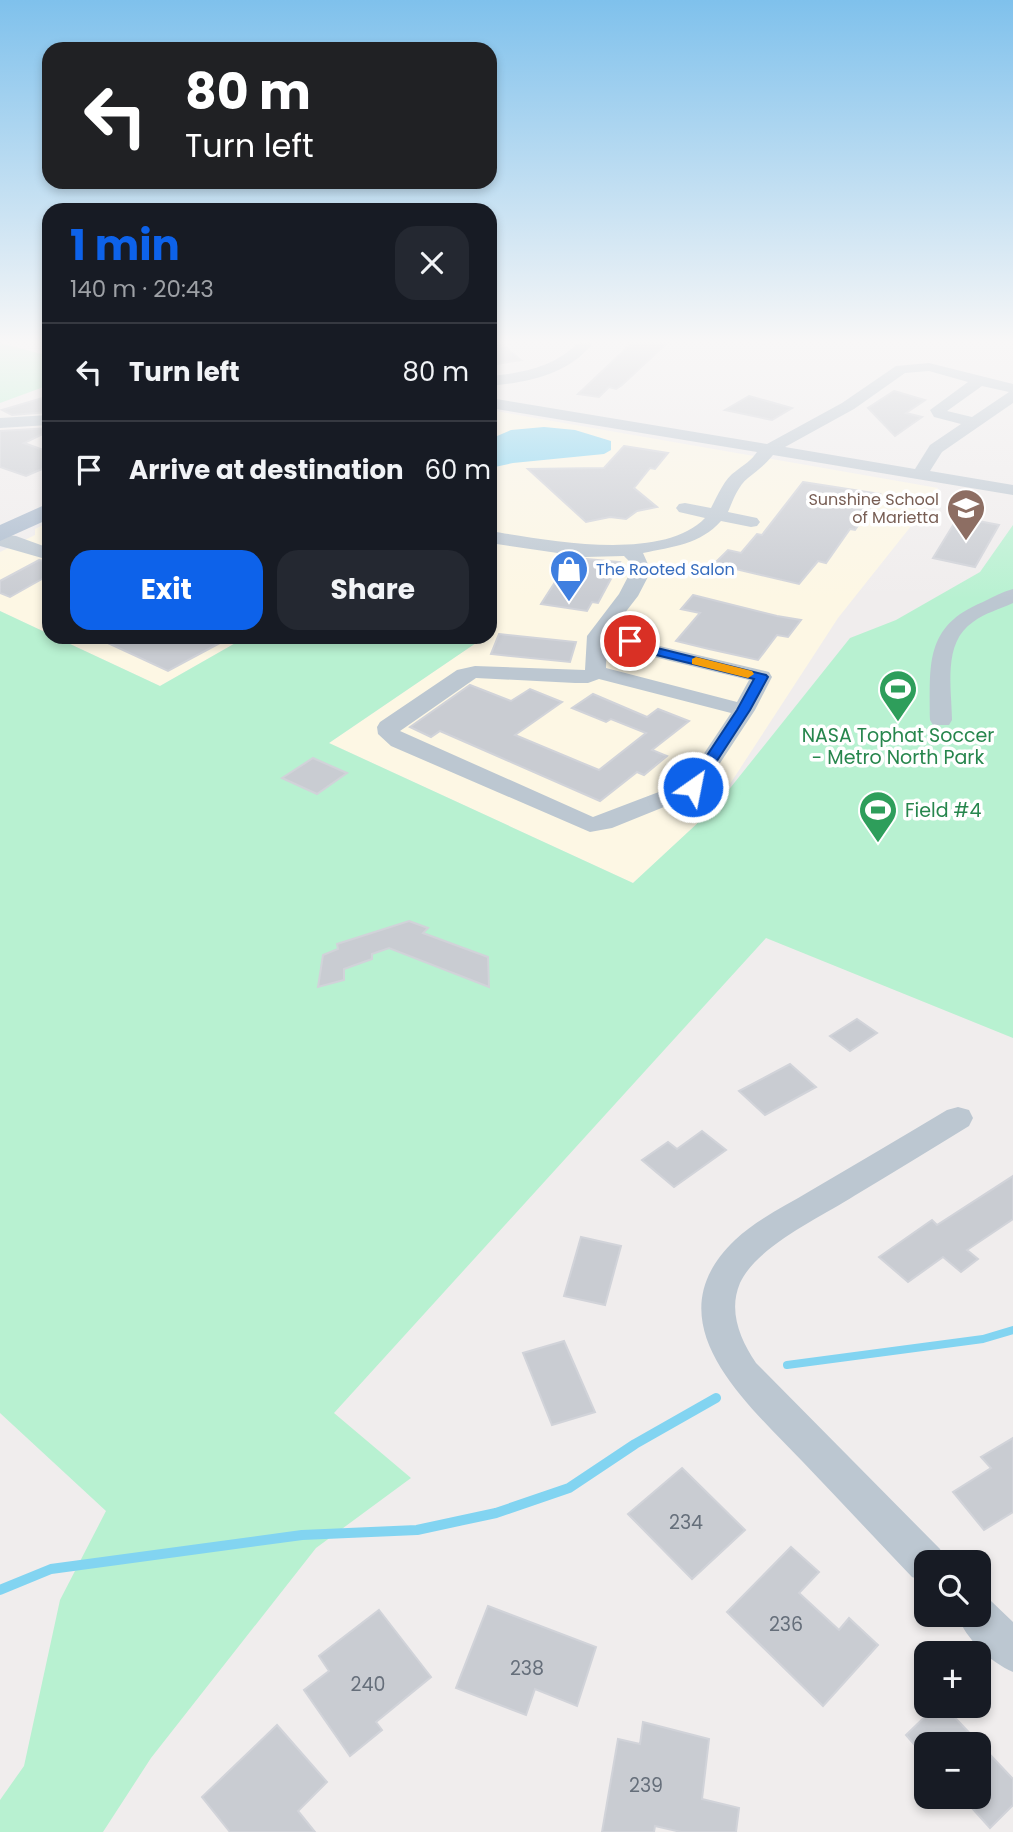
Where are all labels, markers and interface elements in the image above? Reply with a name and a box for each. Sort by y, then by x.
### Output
text: 80 m [185,58,311,126]
icon: left [70,70,161,161]
text: Turn left [185,123,314,168]
text: 1 min [70,216,180,275]
button: close [395,226,469,300]
text: 140 m · 20:43 [70,273,214,305]
icon: left [70,353,108,391]
text: Turn left [129,354,240,390]
text: 80 m [403,354,469,390]
icon: arrive [70,451,108,489]
text: Arrive at destination [129,452,404,488]
text: 60 m [425,452,491,488]
school or university icon: Sunshine School of Marietta [945,487,987,542]
place label: Sunshine School of Marietta [808,488,939,529]
shop icon: The Rooted Salon [548,548,590,603]
button: Exit [70,550,263,630]
button: Share [277,550,469,630]
place label: The Rooted Salon [596,558,735,581]
pin [600,611,660,671]
icon: arrive [611,622,649,660]
sports icon: NASA Tophat Soccer - Metro North Park [877,668,919,723]
place label: NASA Tophat Soccer - Metro North Park [802,722,994,771]
position arrow [656,750,730,824]
sports icon: Field #4 [857,789,899,844]
place label: Field #4 [905,797,982,824]
house number: 234 [669,1509,703,1536]
map controls [914,1550,991,1809]
button: search [914,1550,991,1627]
house number: 236 [769,1611,803,1638]
button: + [914,1641,991,1718]
house number: 238 [510,1655,544,1682]
house number: 240 [351,1671,385,1698]
button: − [914,1732,991,1809]
house number: 239 [629,1772,663,1799]

